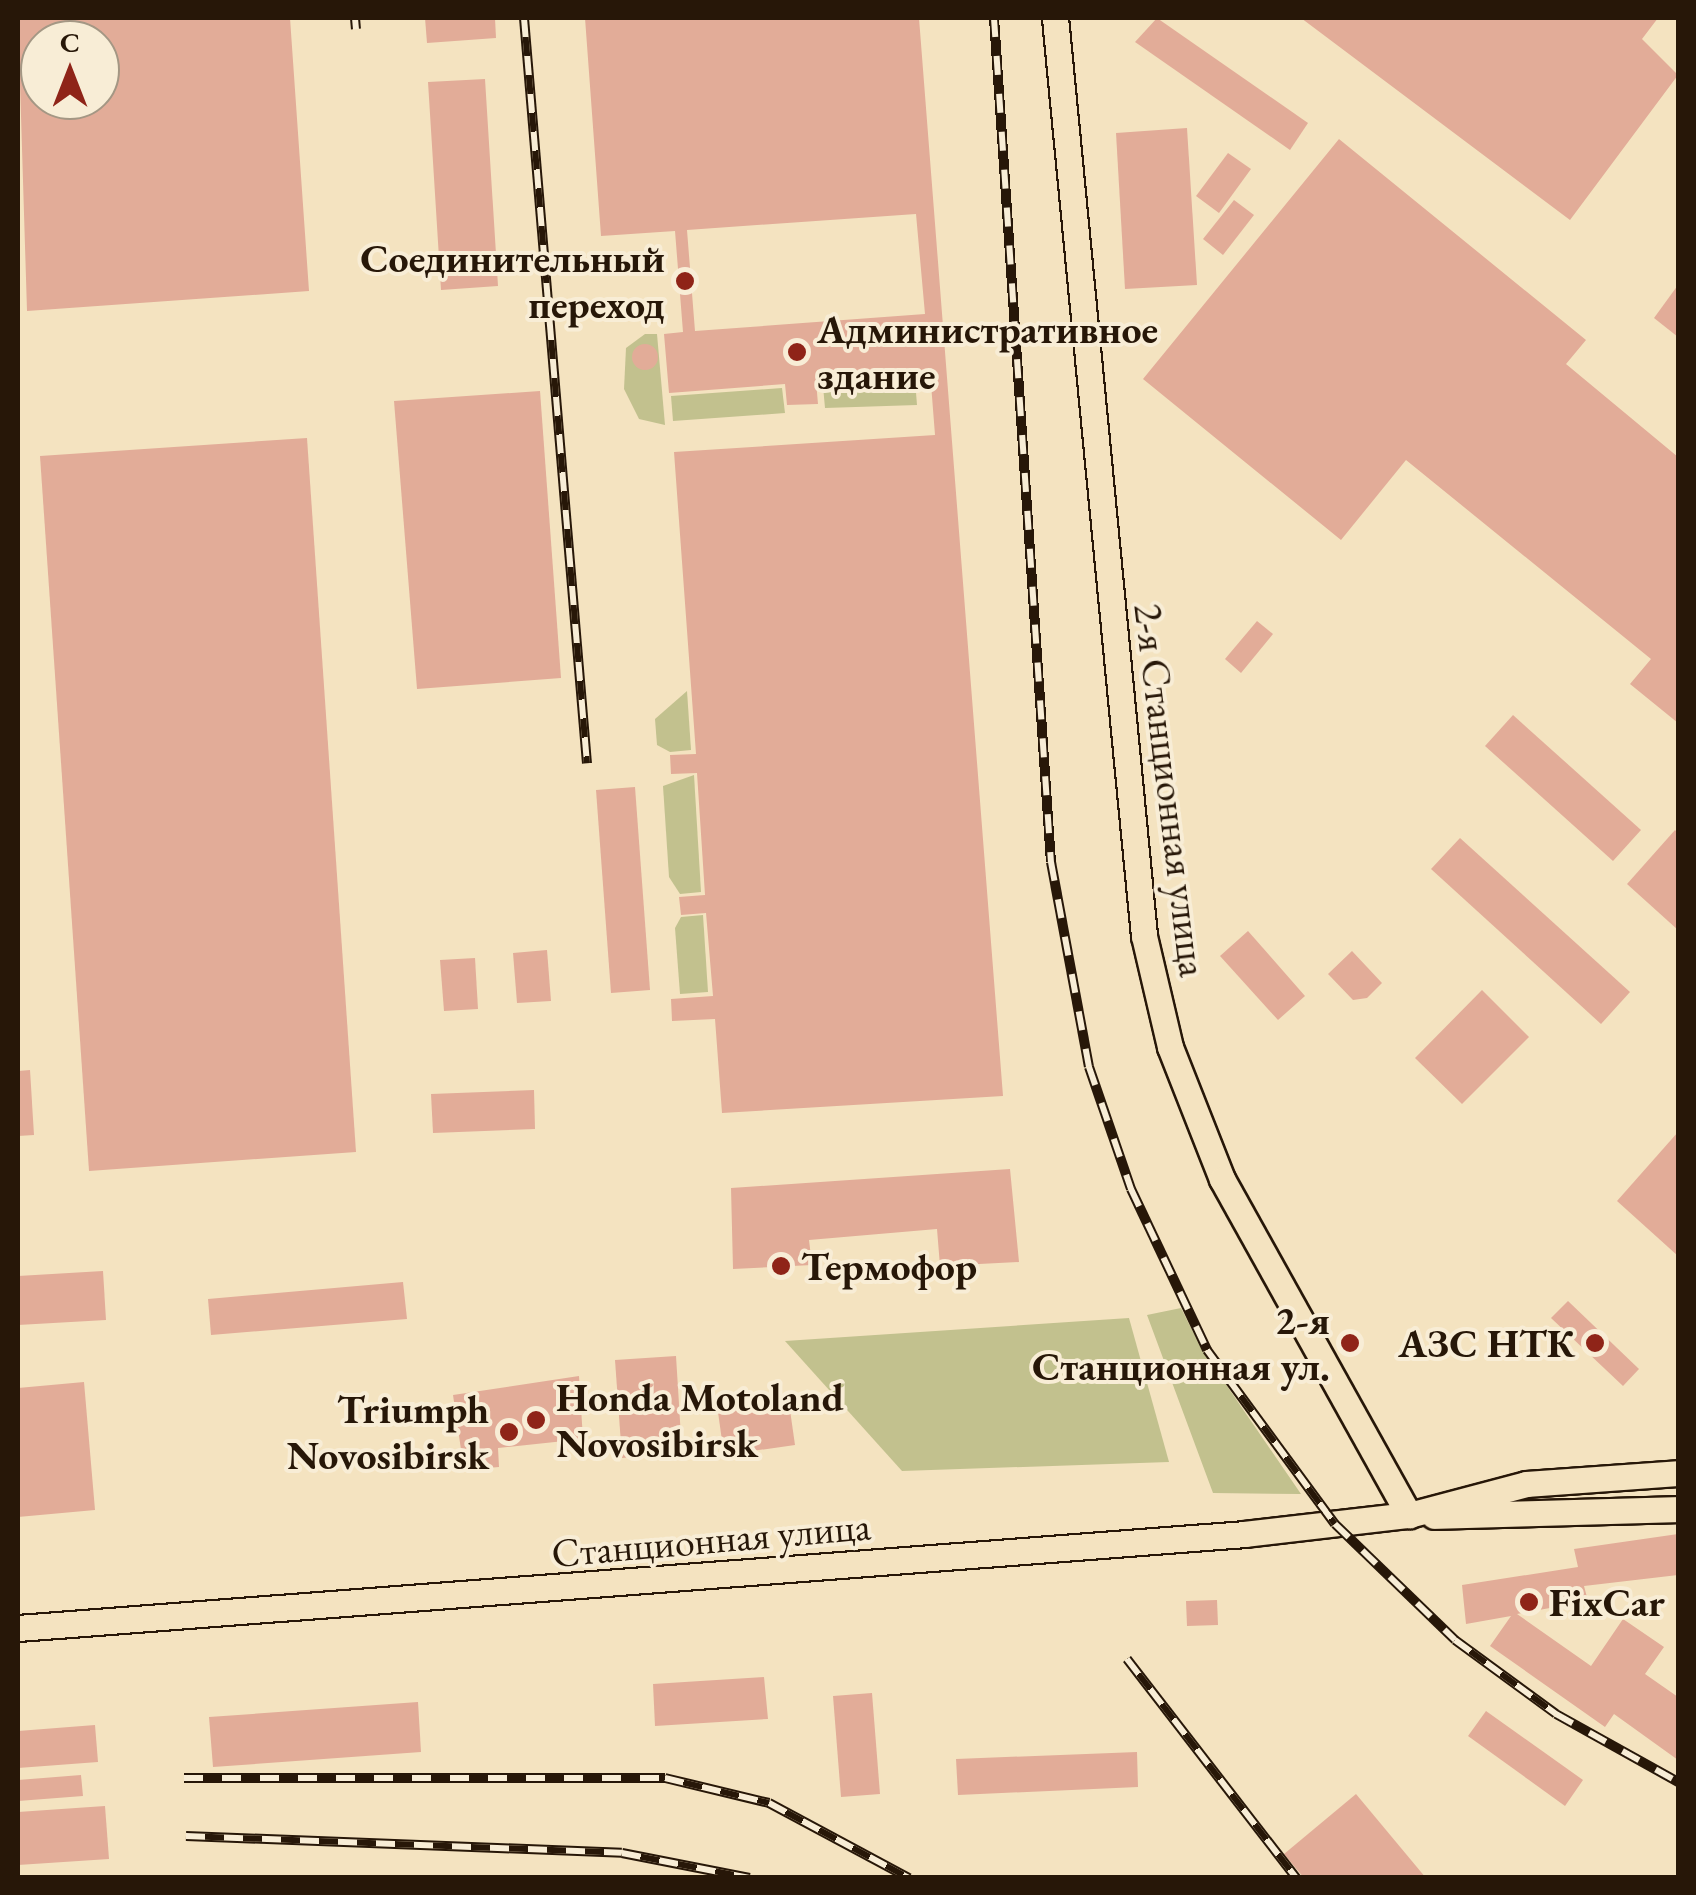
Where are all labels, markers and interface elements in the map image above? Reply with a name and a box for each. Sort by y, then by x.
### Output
north arrow [20,20,120,120]
text: С [60,24,80,60]
place label: Соединительный переход [360,234,665,328]
marker: Соединительный переход [674,270,696,292]
place label: Административное здание [817,305,1158,399]
marker: Административное здание [786,341,808,363]
street label: 2-я Станционная улица [1124,600,1218,980]
place label: Термофор [801,1242,977,1290]
marker: Термофор [770,1255,792,1277]
place label: 2-я Станционная ул. [1032,1296,1330,1390]
place label: АЗС НТК [1398,1319,1575,1367]
marker: 2-я Станционная ул. [1339,1332,1361,1354]
marker: АЗС НТК [1584,1332,1606,1354]
place label: Honda Motoland Novosibirsk [556,1373,844,1467]
place label: Triumph Novosibirsk [287,1385,489,1479]
marker: Honda Motoland Novosibirsk [525,1409,547,1431]
marker: Triumph Novosibirsk [498,1421,520,1443]
street label: Станционная улица [550,1501,872,1577]
place label: FixCar [1549,1578,1665,1626]
marker: FixCar [1518,1591,1540,1613]

